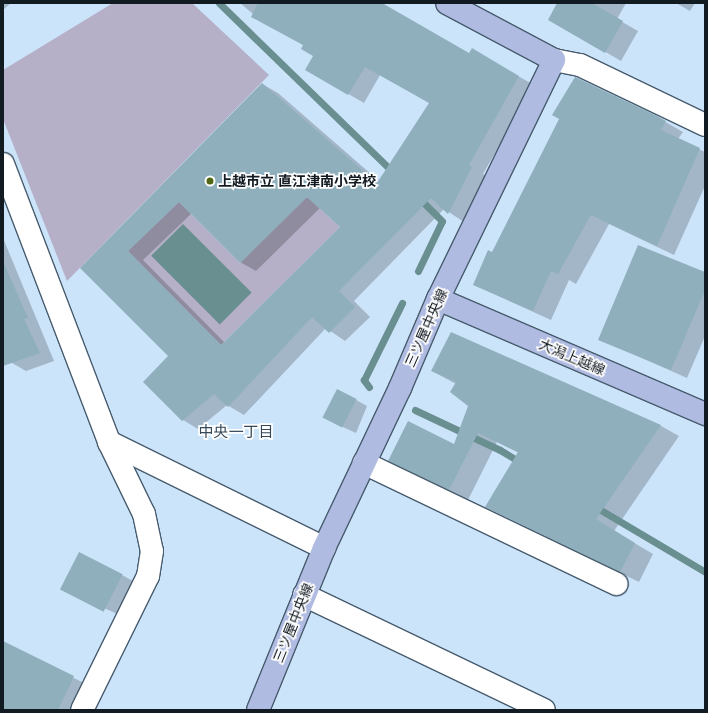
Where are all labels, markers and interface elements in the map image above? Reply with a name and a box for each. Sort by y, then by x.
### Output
place label: 上越市立 直江津南小学校 [218,173,376,189]
marker: 上越市立 直江津南小学校 [205,176,215,186]
street label: 三ツ屋中央線 [401,286,451,370]
street label: 大潟上越線 [537,336,607,378]
district label: 中央一丁目 [199,423,273,441]
street label: 三ツ屋中央線 [269,581,317,665]

